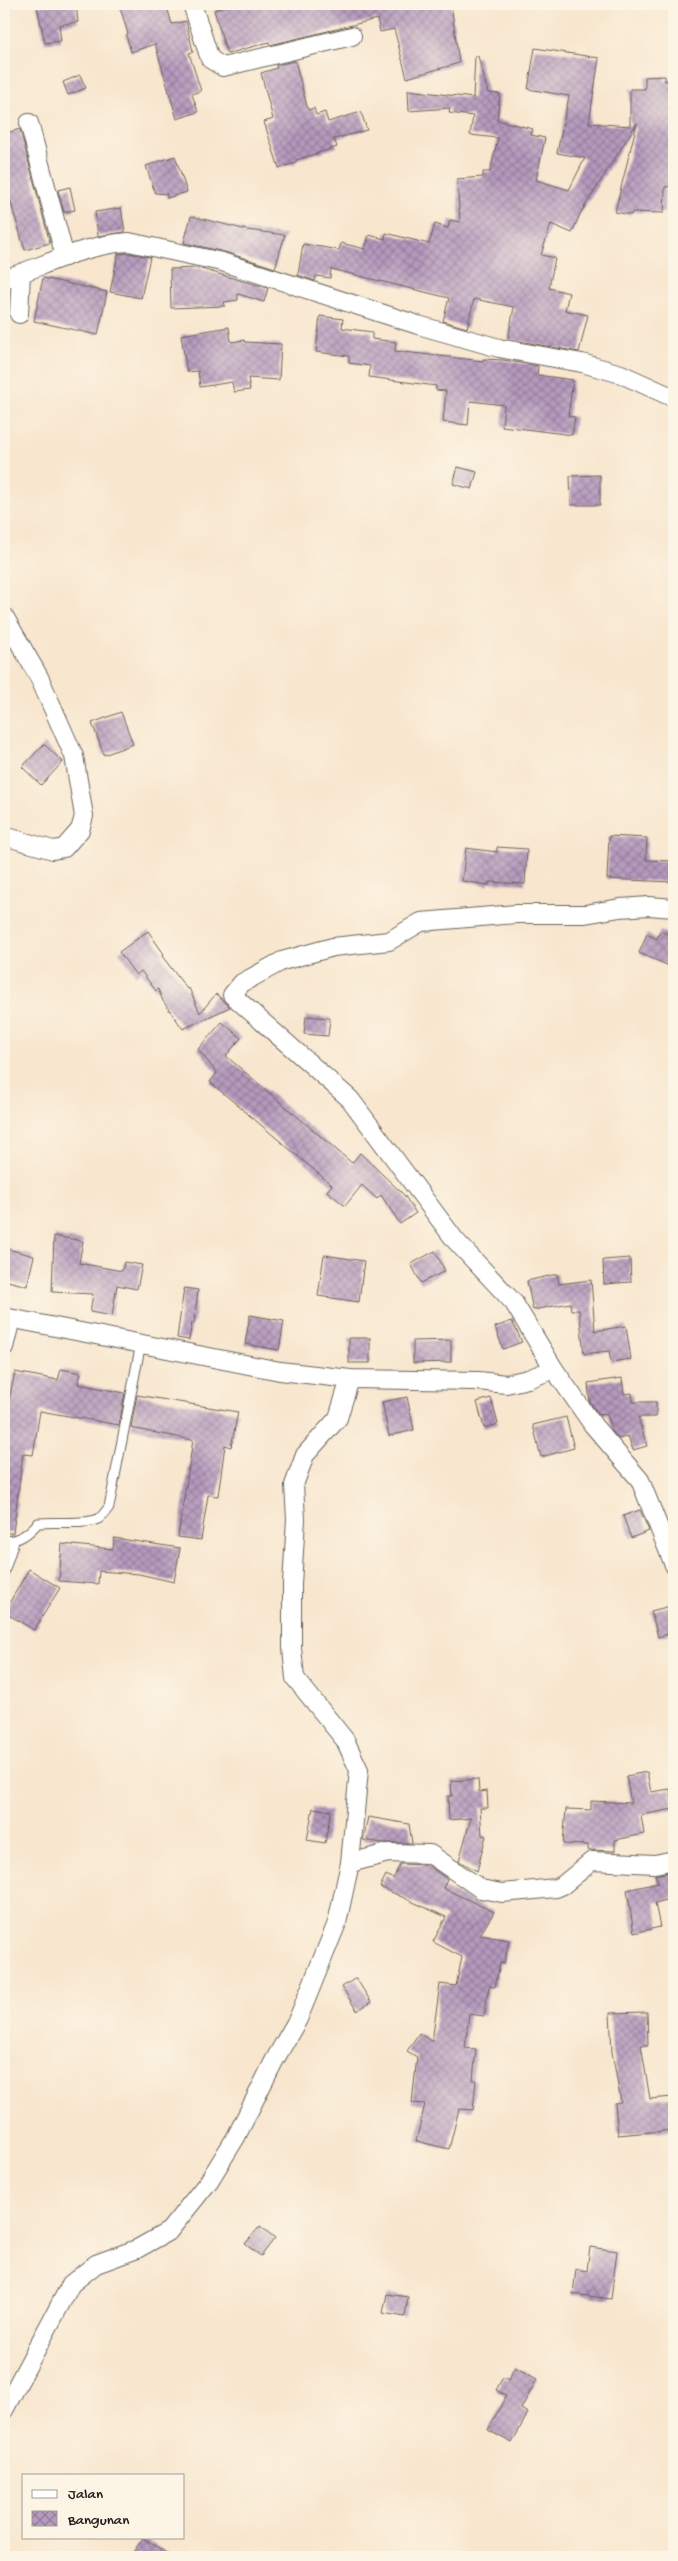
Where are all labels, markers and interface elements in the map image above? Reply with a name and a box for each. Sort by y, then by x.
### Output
legend [22,2474,185,2538]
text: Jalan [68,2486,103,2504]
text: Bangunan [67,2512,129,2530]

